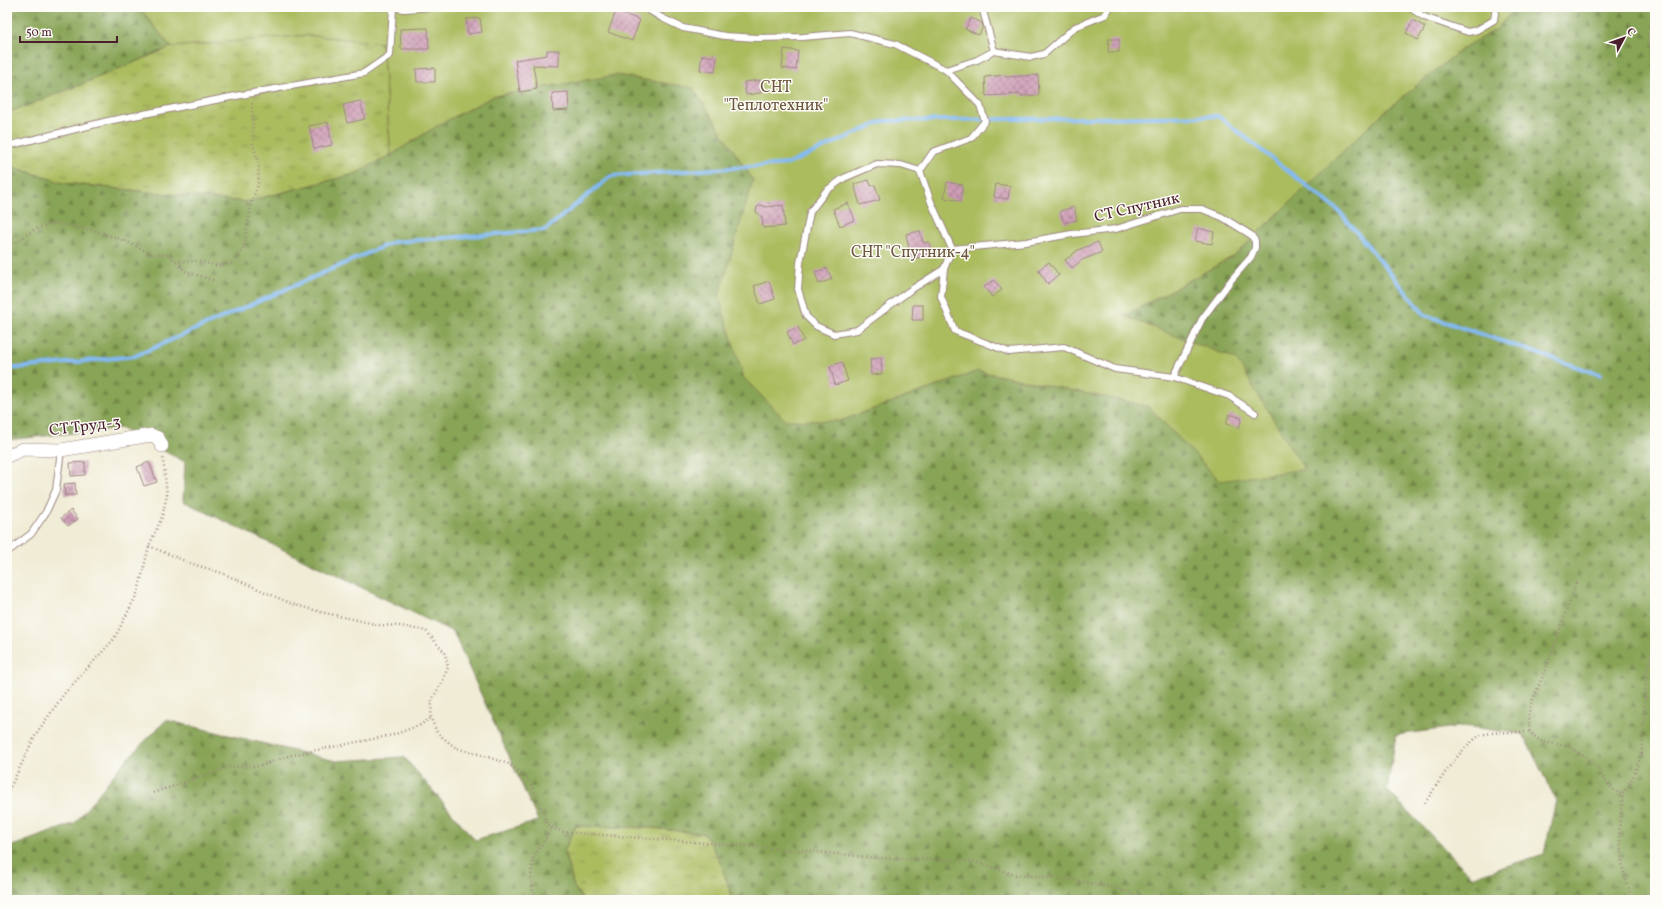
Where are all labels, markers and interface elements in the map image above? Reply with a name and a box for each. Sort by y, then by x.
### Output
scale bar [20,18,117,44]
north arrow [1604,18,1644,58]
text: 50 m [26,25,52,41]
text: С [1622,25,1638,40]
park label: СНТ "Теплотехник" [723,77,829,117]
street label: СТ Спутник [1092,187,1182,228]
park label: СНТ "Спутник-4" [851,242,975,264]
street label: СТ Труд-3 [48,412,122,442]

